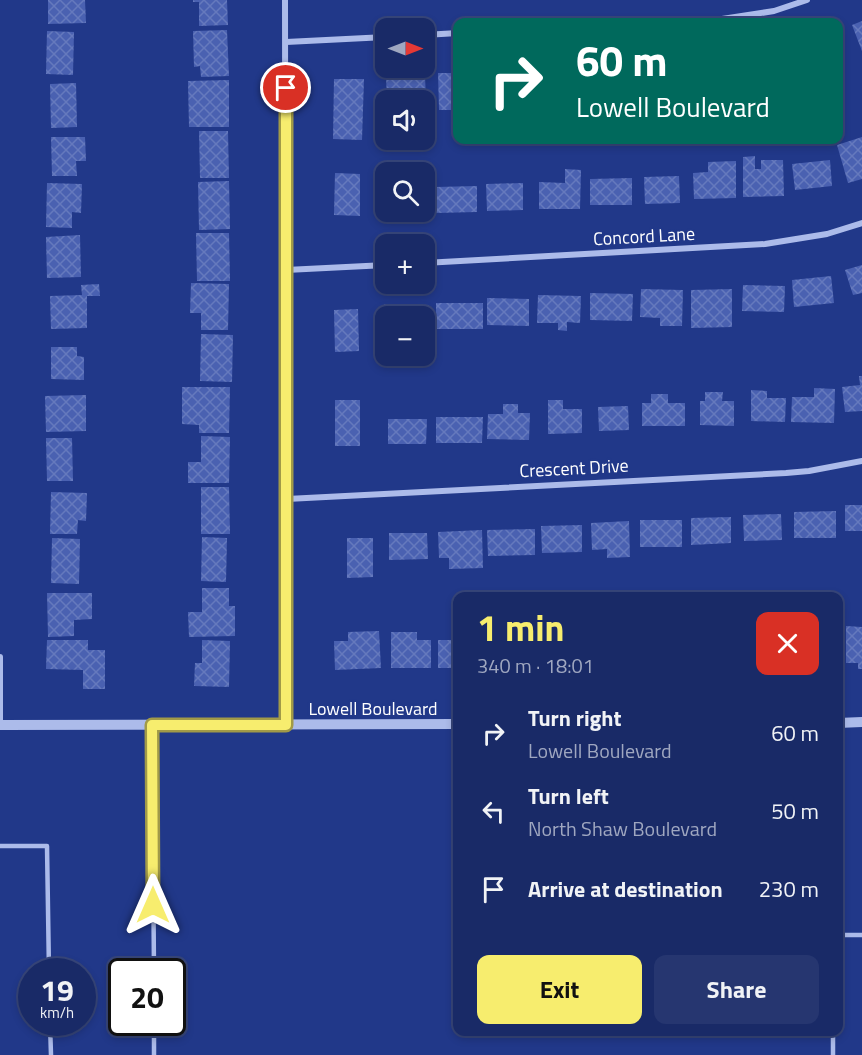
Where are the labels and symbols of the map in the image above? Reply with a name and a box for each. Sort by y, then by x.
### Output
north arrow [375,18,435,78]
pin [260,62,311,113]
street label: Concord Lane [592,220,696,252]
street label: Crescent Drive [519,452,629,484]
street label: Lowell Boulevard [308,695,438,722]
position arrow [121,873,185,937]
speed limit sign: 20 [108,958,186,1036]

